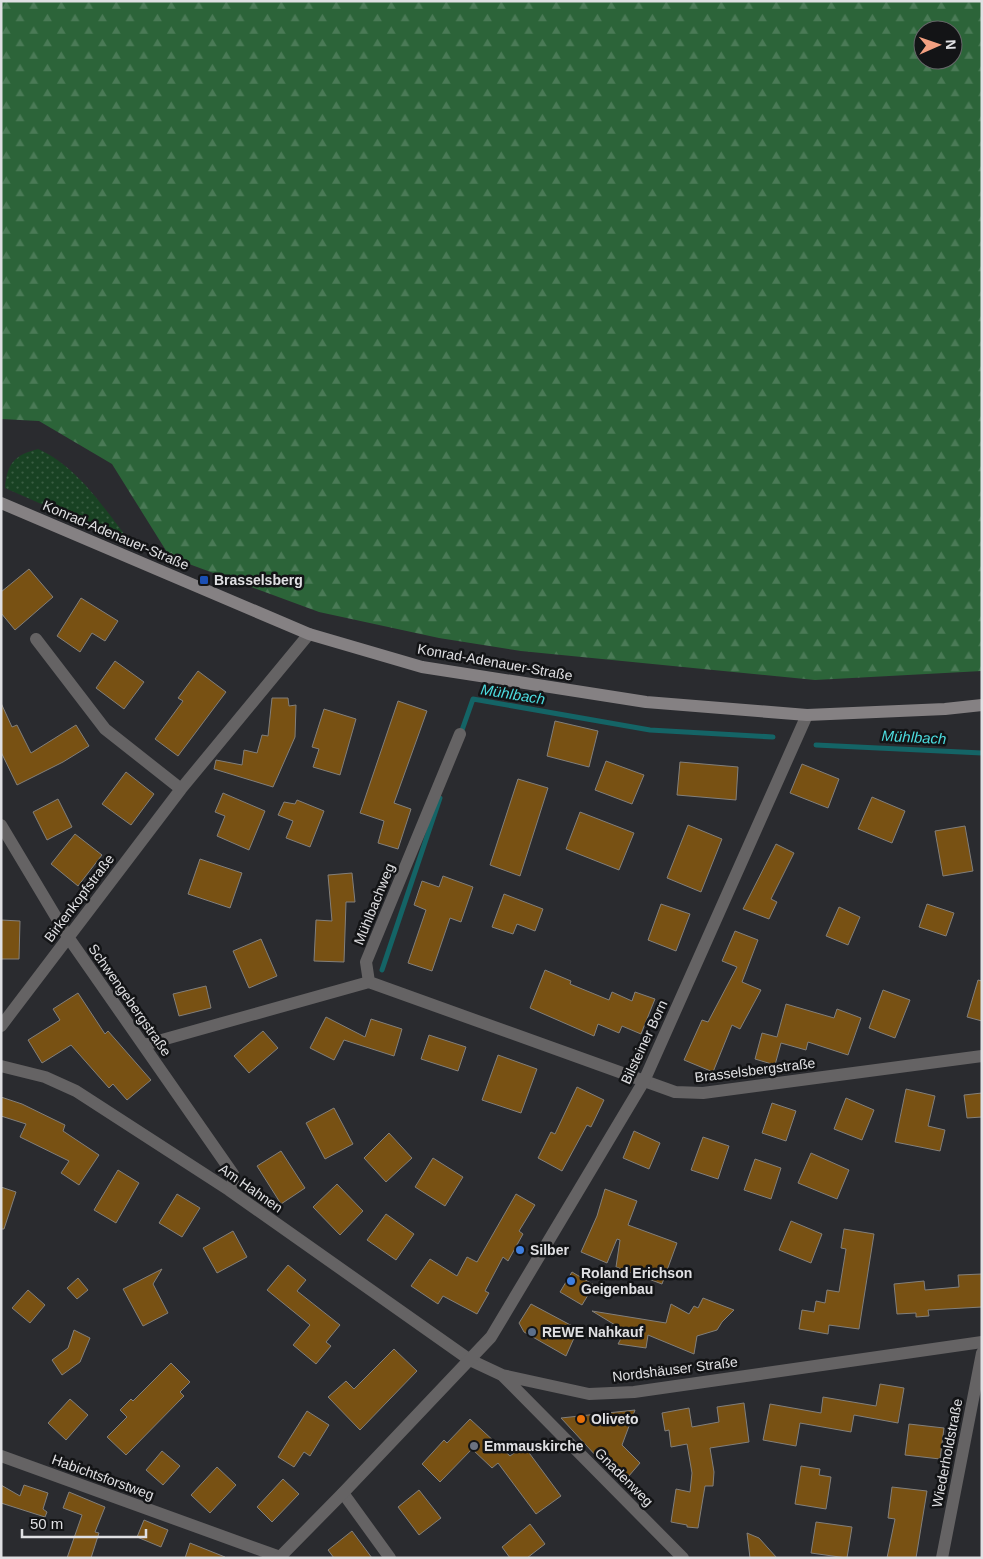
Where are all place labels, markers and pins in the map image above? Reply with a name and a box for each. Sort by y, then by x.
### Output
place label: Brasselsberg [214,572,303,588]
marker: Brasselsberg [198,574,210,586]
place label: Silber [530,1242,569,1258]
marker: Silber [514,1244,526,1256]
place label: Roland Erichson Geigenbau [581,1265,692,1297]
marker: Roland Erichson Geigenbau [565,1275,577,1287]
place label: REWE Nahkauf [542,1324,643,1340]
marker: REWE Nahkauf [526,1326,538,1338]
place label: Oliveto [591,1411,638,1427]
marker: Oliveto [575,1413,587,1425]
place label: Emmauskirche [484,1438,584,1454]
marker: Emmauskirche [468,1440,480,1452]

